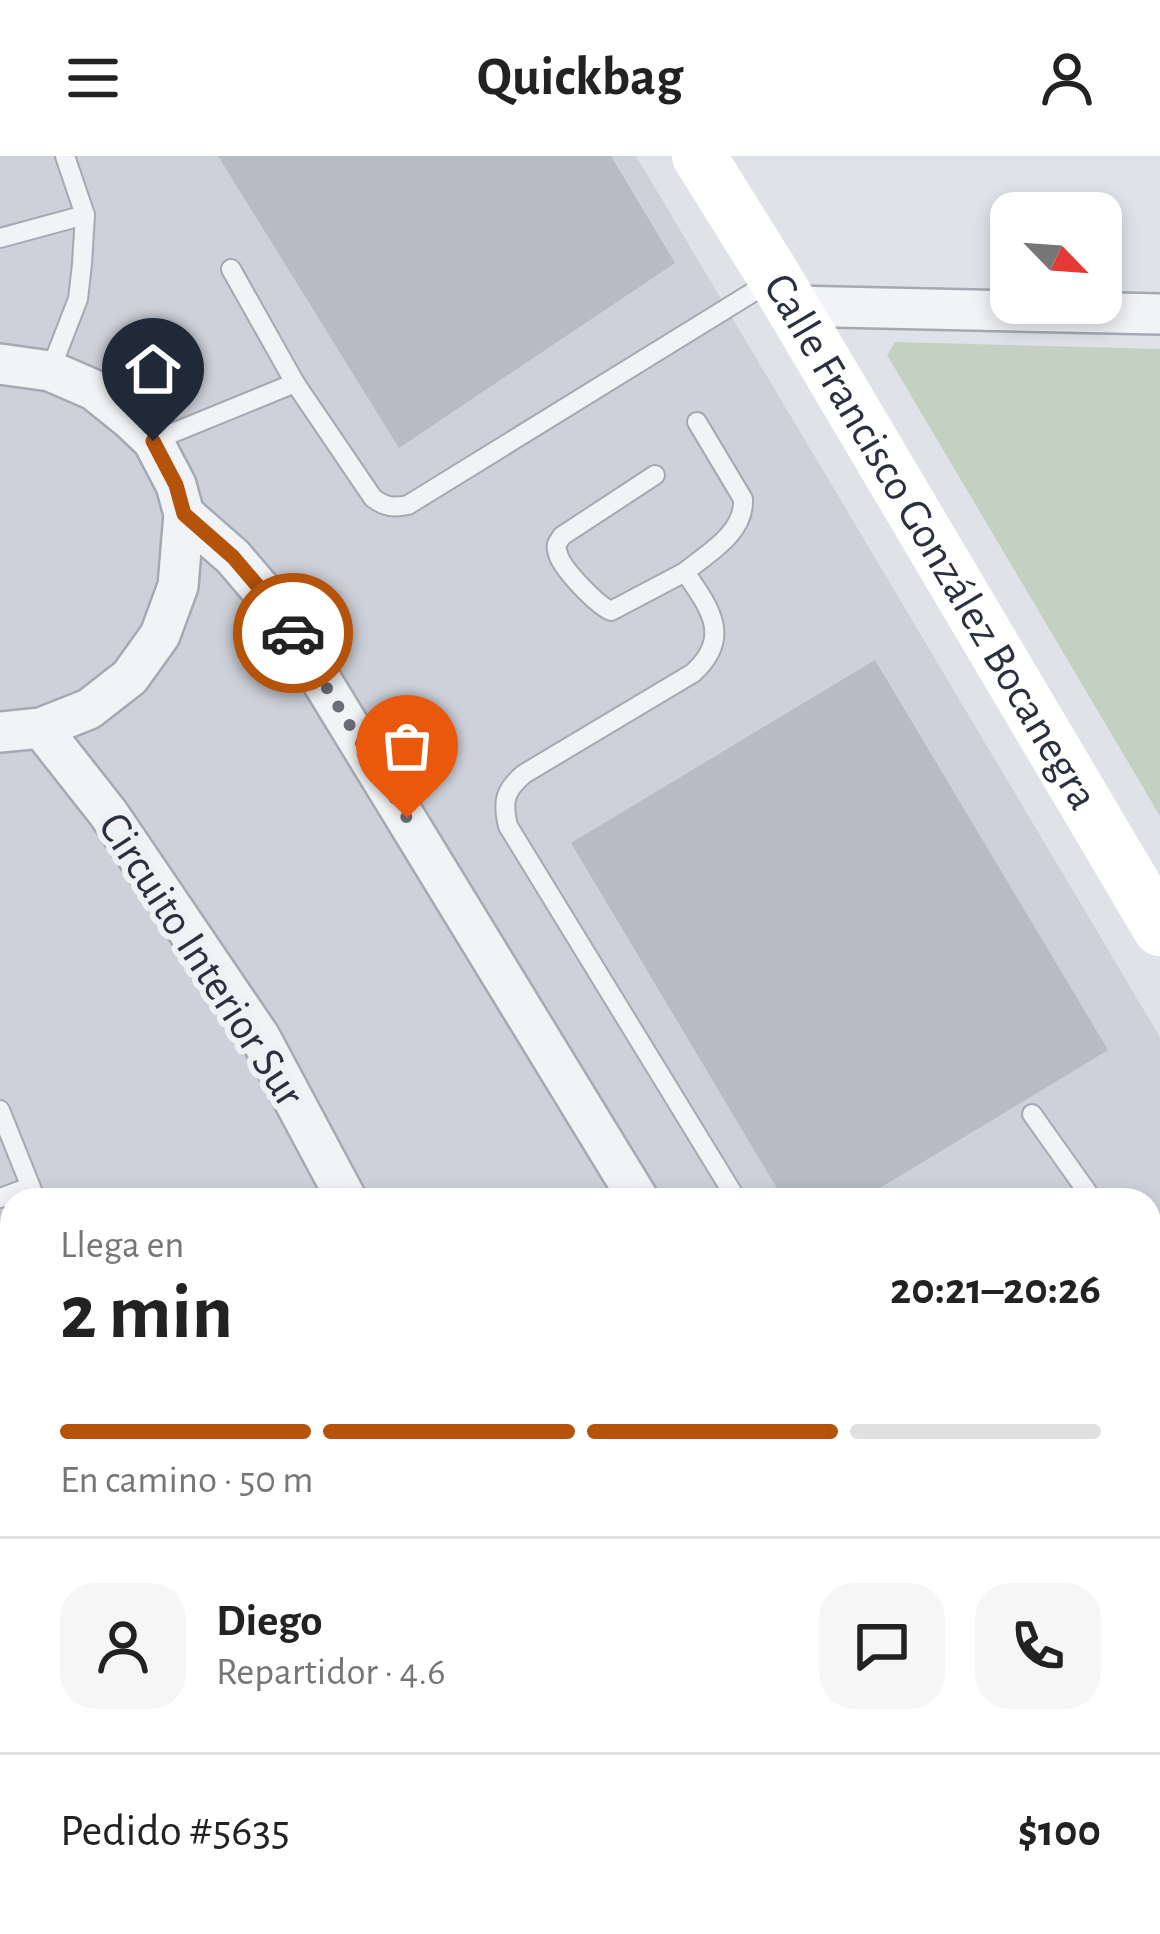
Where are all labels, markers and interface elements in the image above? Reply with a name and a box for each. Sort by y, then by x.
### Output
icon: menu [60,45,126,111]
icon: person [1034,45,1100,111]
text: Quickbag [477,51,683,105]
north arrow [990,192,1122,324]
map controls [990,192,1122,324]
street label: Calle Francisco González Bocanegra [755,266,1106,817]
pin [102,318,204,441]
icon: home [120,336,186,402]
courier [233,573,353,693]
icon: car [260,600,326,666]
pin [356,695,458,818]
icon: bag [374,713,440,779]
street label: Circuito Interior Sur [90,805,313,1115]
text: Llega en [60,1226,185,1265]
text: 20:21–20:26 [890,1267,1101,1312]
text: 2 min [60,1275,233,1353]
text: En camino · 50 m [60,1461,313,1500]
button: person [60,1583,186,1709]
button: chat [819,1583,945,1709]
button: phone [975,1583,1101,1709]
text: Diego [216,1599,323,1644]
text: Repartidor · 4.6 [216,1653,446,1692]
text: Pedido #5635 [60,1809,290,1854]
text: $100 [1018,1809,1101,1854]

